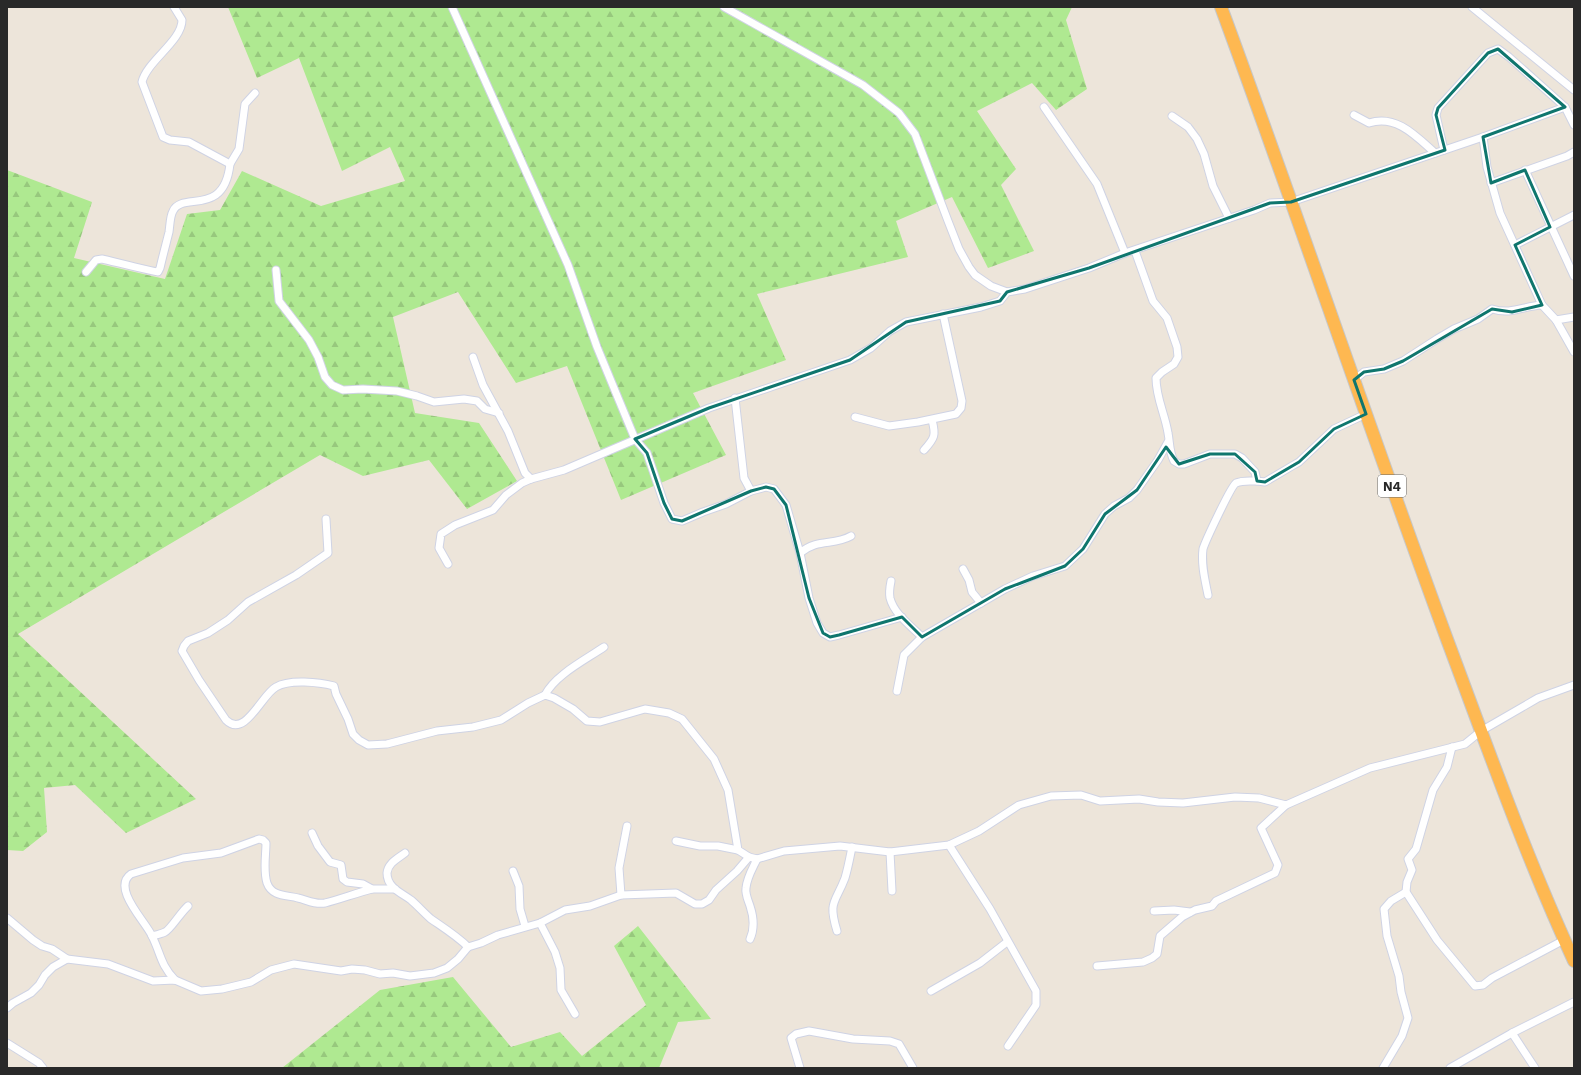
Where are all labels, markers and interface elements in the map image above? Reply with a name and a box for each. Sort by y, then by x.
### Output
road number: N4 [1378,475,1406,497]

